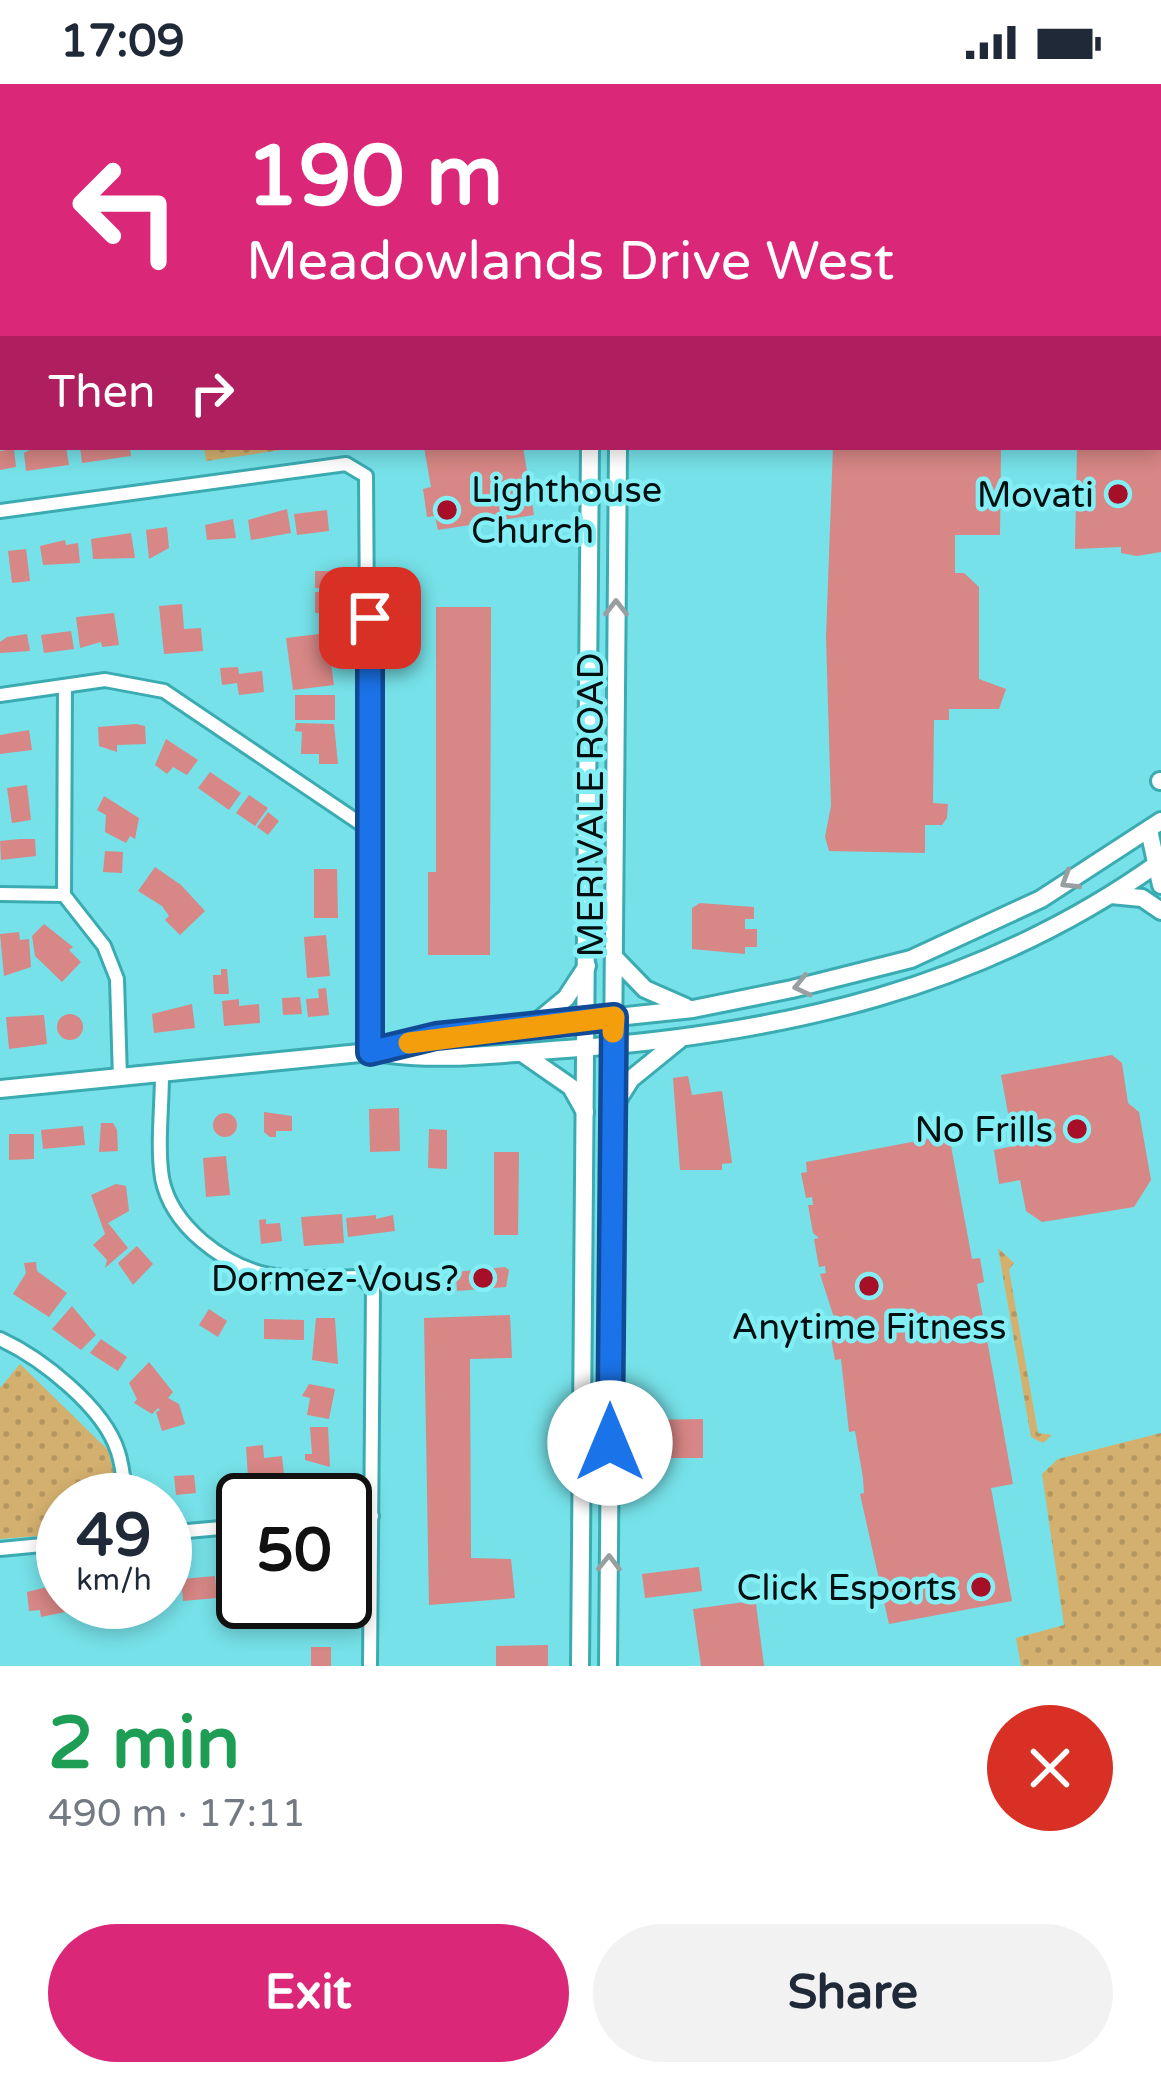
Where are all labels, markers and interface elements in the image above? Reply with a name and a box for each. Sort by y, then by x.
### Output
text: 17:09 [60,15,185,69]
text: 190 m [246,127,503,228]
icon: left [48,132,204,288]
text: Meadowlands Drive West [246,229,894,294]
icon: right [179,360,245,426]
text: Then [48,366,155,420]
place label: Lighthouse Church [471,469,662,553]
place label: Movati [977,474,1094,517]
marker: Movati [1105,481,1131,507]
marker: Lighthouse Church [434,497,460,523]
pin [319,567,421,669]
icon: arrive [337,585,403,651]
one-way arrow [603,598,629,617]
street label: MERIVALE ROAD [570,652,613,958]
one-way arrow [1060,867,1082,889]
one-way arrow [793,973,813,998]
place label: No Frills [914,1109,1053,1152]
marker: No Frills [1064,1116,1090,1142]
place label: Dormez-Vous? [211,1258,459,1301]
marker: Dormez-Vous? [470,1265,496,1291]
marker: Anytime Fitness [856,1273,882,1299]
place label: Anytime Fitness [732,1306,1006,1349]
position arrow [547,1380,673,1506]
speed limit sign: 50 [216,1473,372,1629]
text: 49 [76,1500,152,1572]
one-way arrow [595,1553,621,1572]
text: km/h [76,1562,152,1599]
place label: Click Esports [736,1567,957,1610]
marker: Click Esports [968,1574,994,1600]
text: 2 min [48,1701,240,1788]
button: close [987,1705,1113,1831]
text: 490 m · 17:11 [48,1790,306,1837]
button: Exit [48,1924,569,2062]
button: Share [593,1924,1113,2062]

